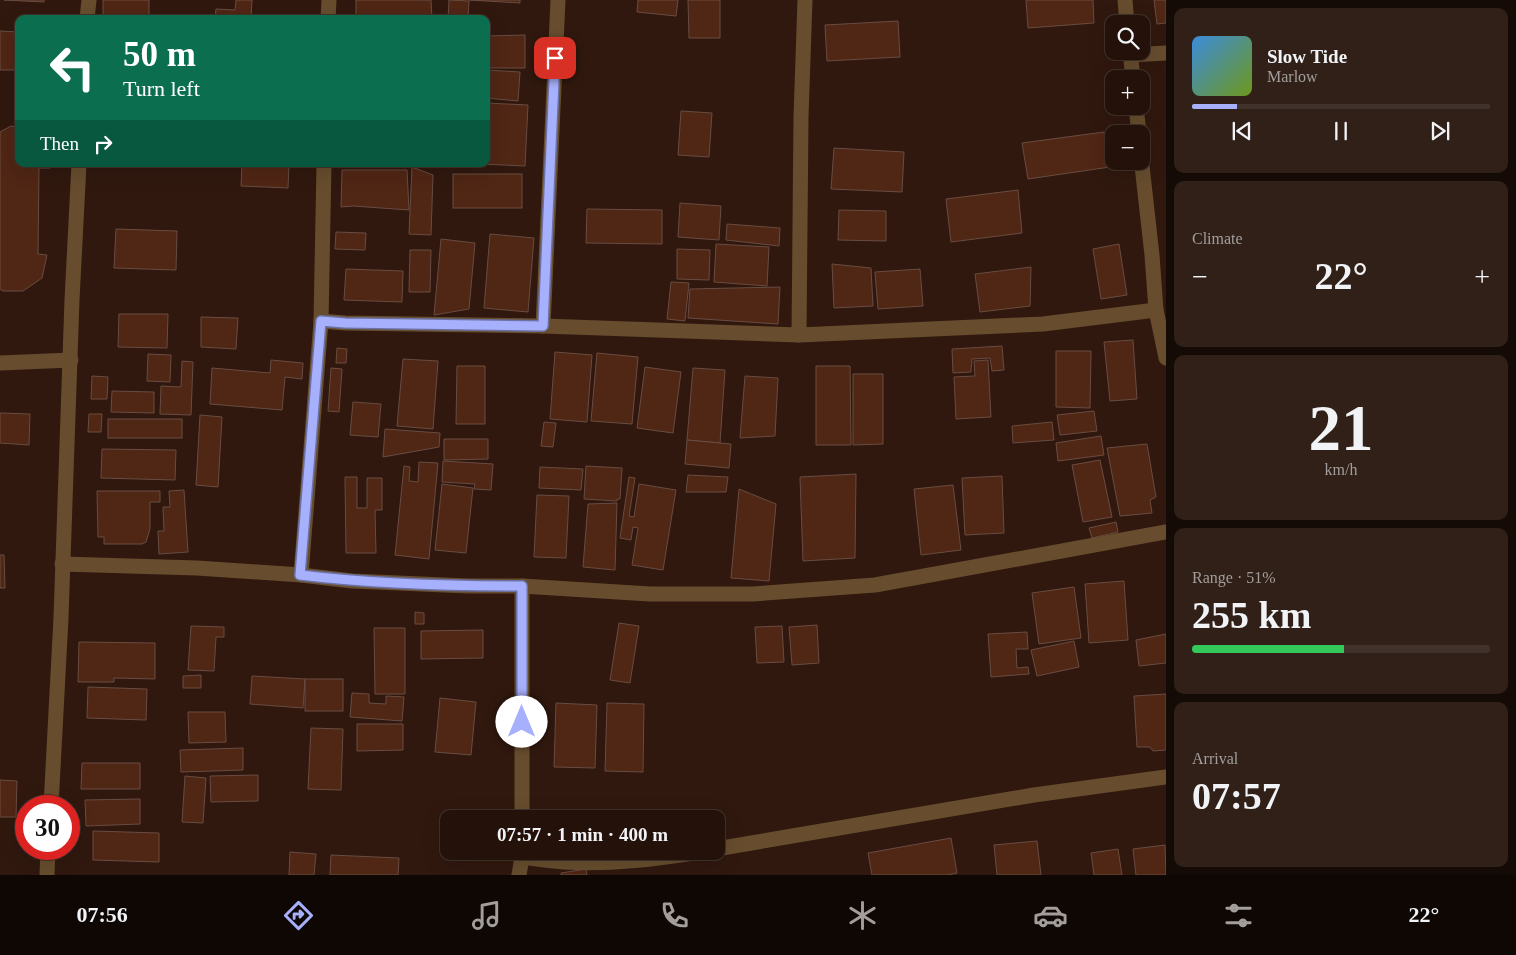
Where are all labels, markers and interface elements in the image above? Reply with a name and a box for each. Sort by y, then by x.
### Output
map controls [1105,15,1150,170]
button: search [1105,15,1150,60]
icon: left [40,35,105,100]
text: 50 m [123,35,196,74]
pin [534,37,576,79]
icon: arrive [541,44,569,72]
text: Slow Tide [1267,46,1347,67]
text: Marlow [1267,68,1318,85]
button: + [1105,70,1150,115]
text: Turn left [123,76,200,101]
icon: previous [1228,117,1256,145]
icon: pause [1327,117,1355,145]
icon: next [1426,117,1454,145]
button: − [1105,125,1150,170]
icon: right [89,130,117,158]
text: Then [40,133,79,154]
text: Climate [1192,230,1243,247]
text: 22° [1314,255,1368,297]
text: − [1192,261,1208,292]
text: + [1474,261,1490,292]
text: 21 [1309,392,1374,464]
text: km/h [1325,461,1357,478]
text: Range · 51% [1192,569,1276,586]
text: 255 km [1192,594,1311,636]
position arrow [495,695,547,747]
text: Arrival [1192,750,1238,767]
text: 07:57 [1192,775,1281,817]
speed limit sign: 30 [15,795,80,860]
text: 07:57 · 1 min · 400 m [497,824,668,845]
icon: directions [281,898,316,933]
icon: music [469,898,504,933]
icon: phone [657,898,692,933]
icon: climate [845,898,880,933]
icon: car [1033,898,1068,933]
icon: filters [1221,898,1256,933]
text: 07:56 [76,902,128,927]
text: 22° [1409,902,1439,927]

